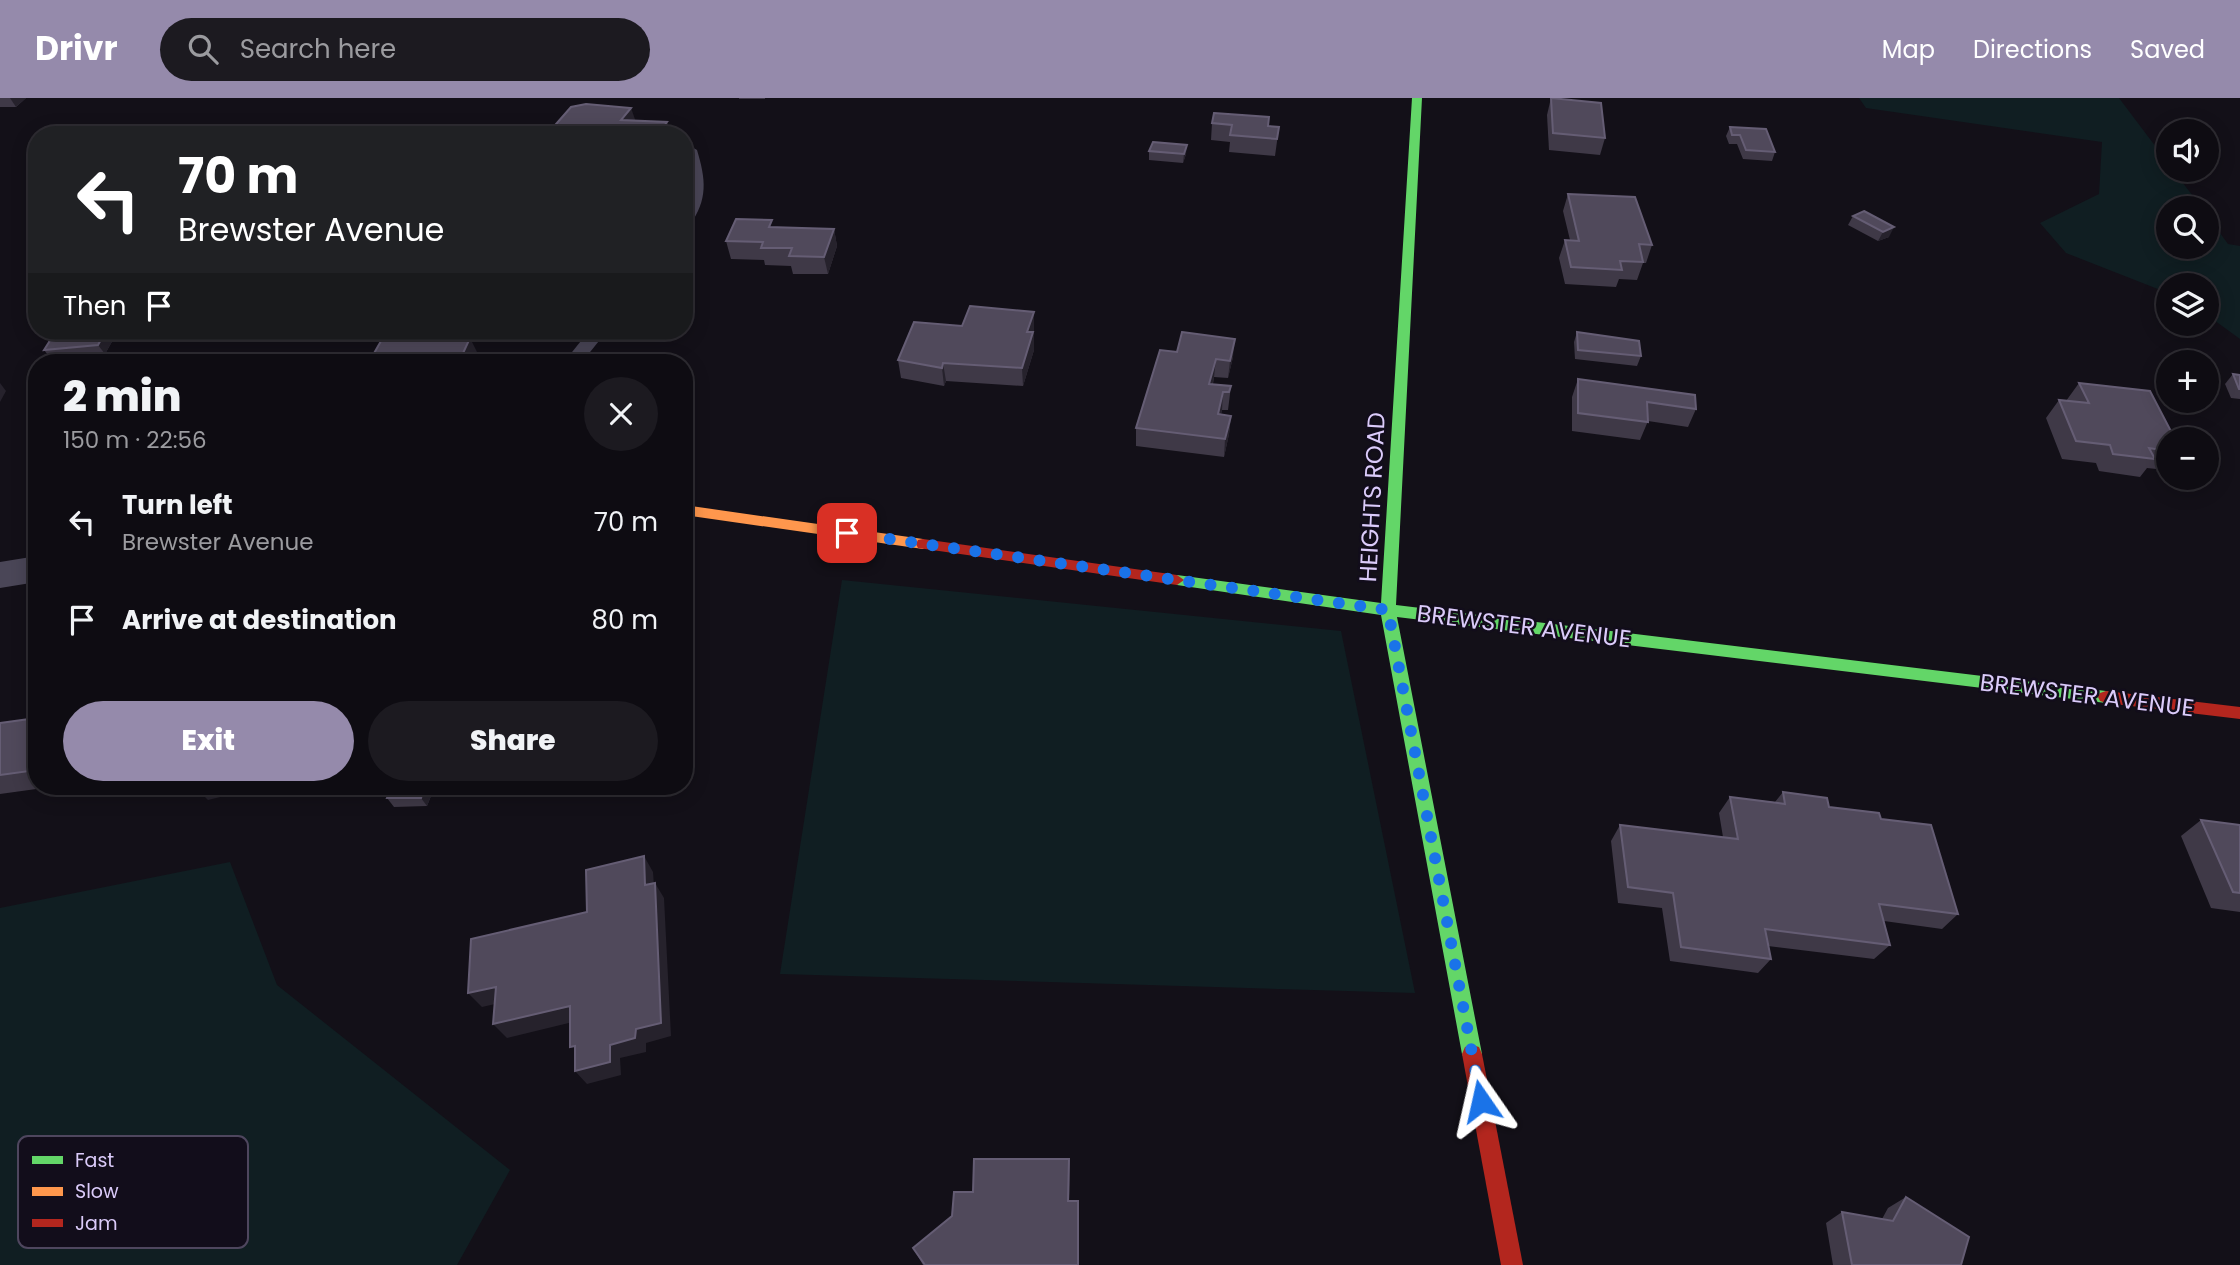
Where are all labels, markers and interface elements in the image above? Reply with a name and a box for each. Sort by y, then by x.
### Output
search box [160,18,650,81]
text: Drivr [35,25,118,72]
icon: search [184,30,222,68]
text: Search here [240,31,396,67]
text: Map [1882,33,1935,66]
text: Directions [1973,33,2092,66]
text: Saved [2130,33,2205,66]
map controls [2156,119,2219,490]
button: sound [2156,119,2219,182]
text: 70 m [178,142,298,210]
icon: left [63,154,154,245]
button: search [2156,196,2219,259]
text: Brewster Avenue [178,207,444,252]
button: layers [2156,273,2219,336]
icon: arrive [140,287,178,325]
text: Then [63,288,126,324]
button: + [2156,350,2219,413]
text: 2 min [63,367,181,426]
button: close [584,377,658,451]
street label: HEIGHTS ROAD [1351,411,1393,583]
text: 150 m · 22:56 [63,424,207,456]
button: − [2156,427,2219,490]
text: Turn left [122,487,233,523]
icon: left [63,503,101,541]
pin [817,503,877,563]
text: 70 m [594,504,658,540]
icon: arrive [828,514,866,552]
text: Brewster Avenue [122,526,314,558]
street label: BREWSTER AVENUE [1415,596,1633,656]
icon: arrive [63,601,101,639]
text: Arrive at destination [122,602,397,638]
text: 80 m [592,602,658,638]
street label: BREWSTER AVENUE [1978,665,2196,725]
button: Exit [63,701,354,781]
button: Share [368,701,658,781]
position arrow [1444,1064,1518,1138]
legend [18,1136,248,1248]
text: Fast [75,1147,114,1174]
text: Slow [75,1178,119,1205]
text: Jam [75,1210,117,1237]

